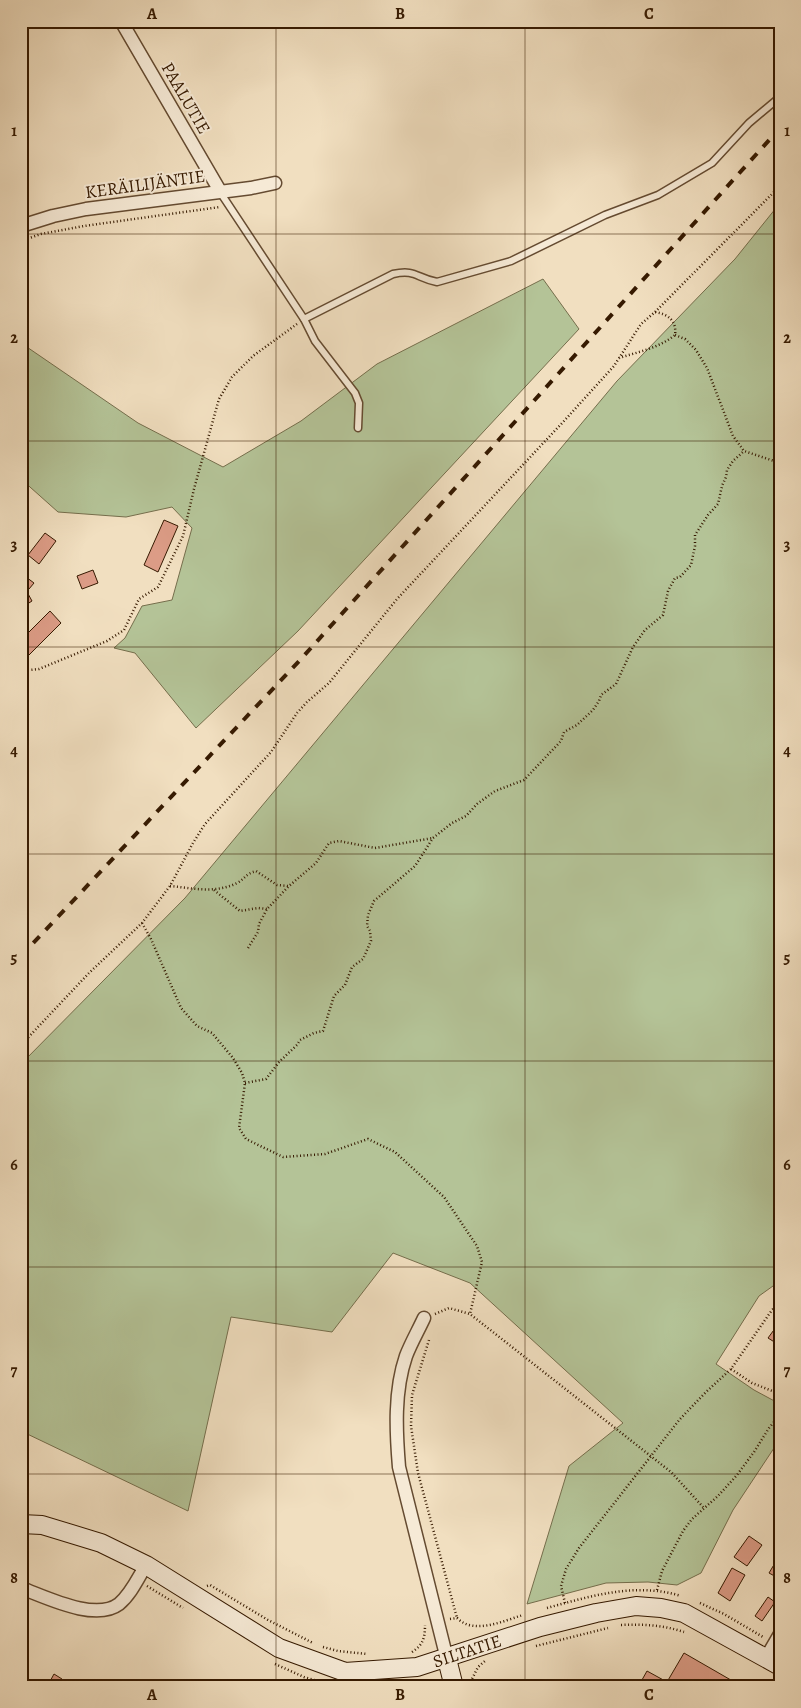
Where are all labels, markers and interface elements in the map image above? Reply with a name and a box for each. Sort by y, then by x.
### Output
text: A [146,3,158,25]
text: B [395,3,405,25]
text: C [644,3,654,25]
street label: PAALUTIE [156,58,216,138]
text: 1 [11,120,17,142]
text: 1 [784,120,790,142]
street label: KERÄILIJÄNTIE [83,164,207,204]
text: 2 [10,327,18,349]
text: 2 [783,327,791,349]
text: 3 [11,534,18,556]
text: 3 [784,534,791,556]
text: 4 [10,740,18,762]
text: 4 [783,740,791,762]
text: 5 [11,947,18,969]
text: 5 [784,947,791,969]
text: 6 [10,1154,18,1176]
text: 6 [783,1154,791,1176]
text: 7 [11,1360,18,1382]
text: 7 [784,1360,791,1382]
text: 8 [10,1567,18,1589]
text: 8 [783,1567,791,1589]
street label: SILTATIE [430,1629,504,1673]
text: A [146,1684,158,1706]
text: B [395,1684,405,1706]
text: C [644,1684,654,1706]

